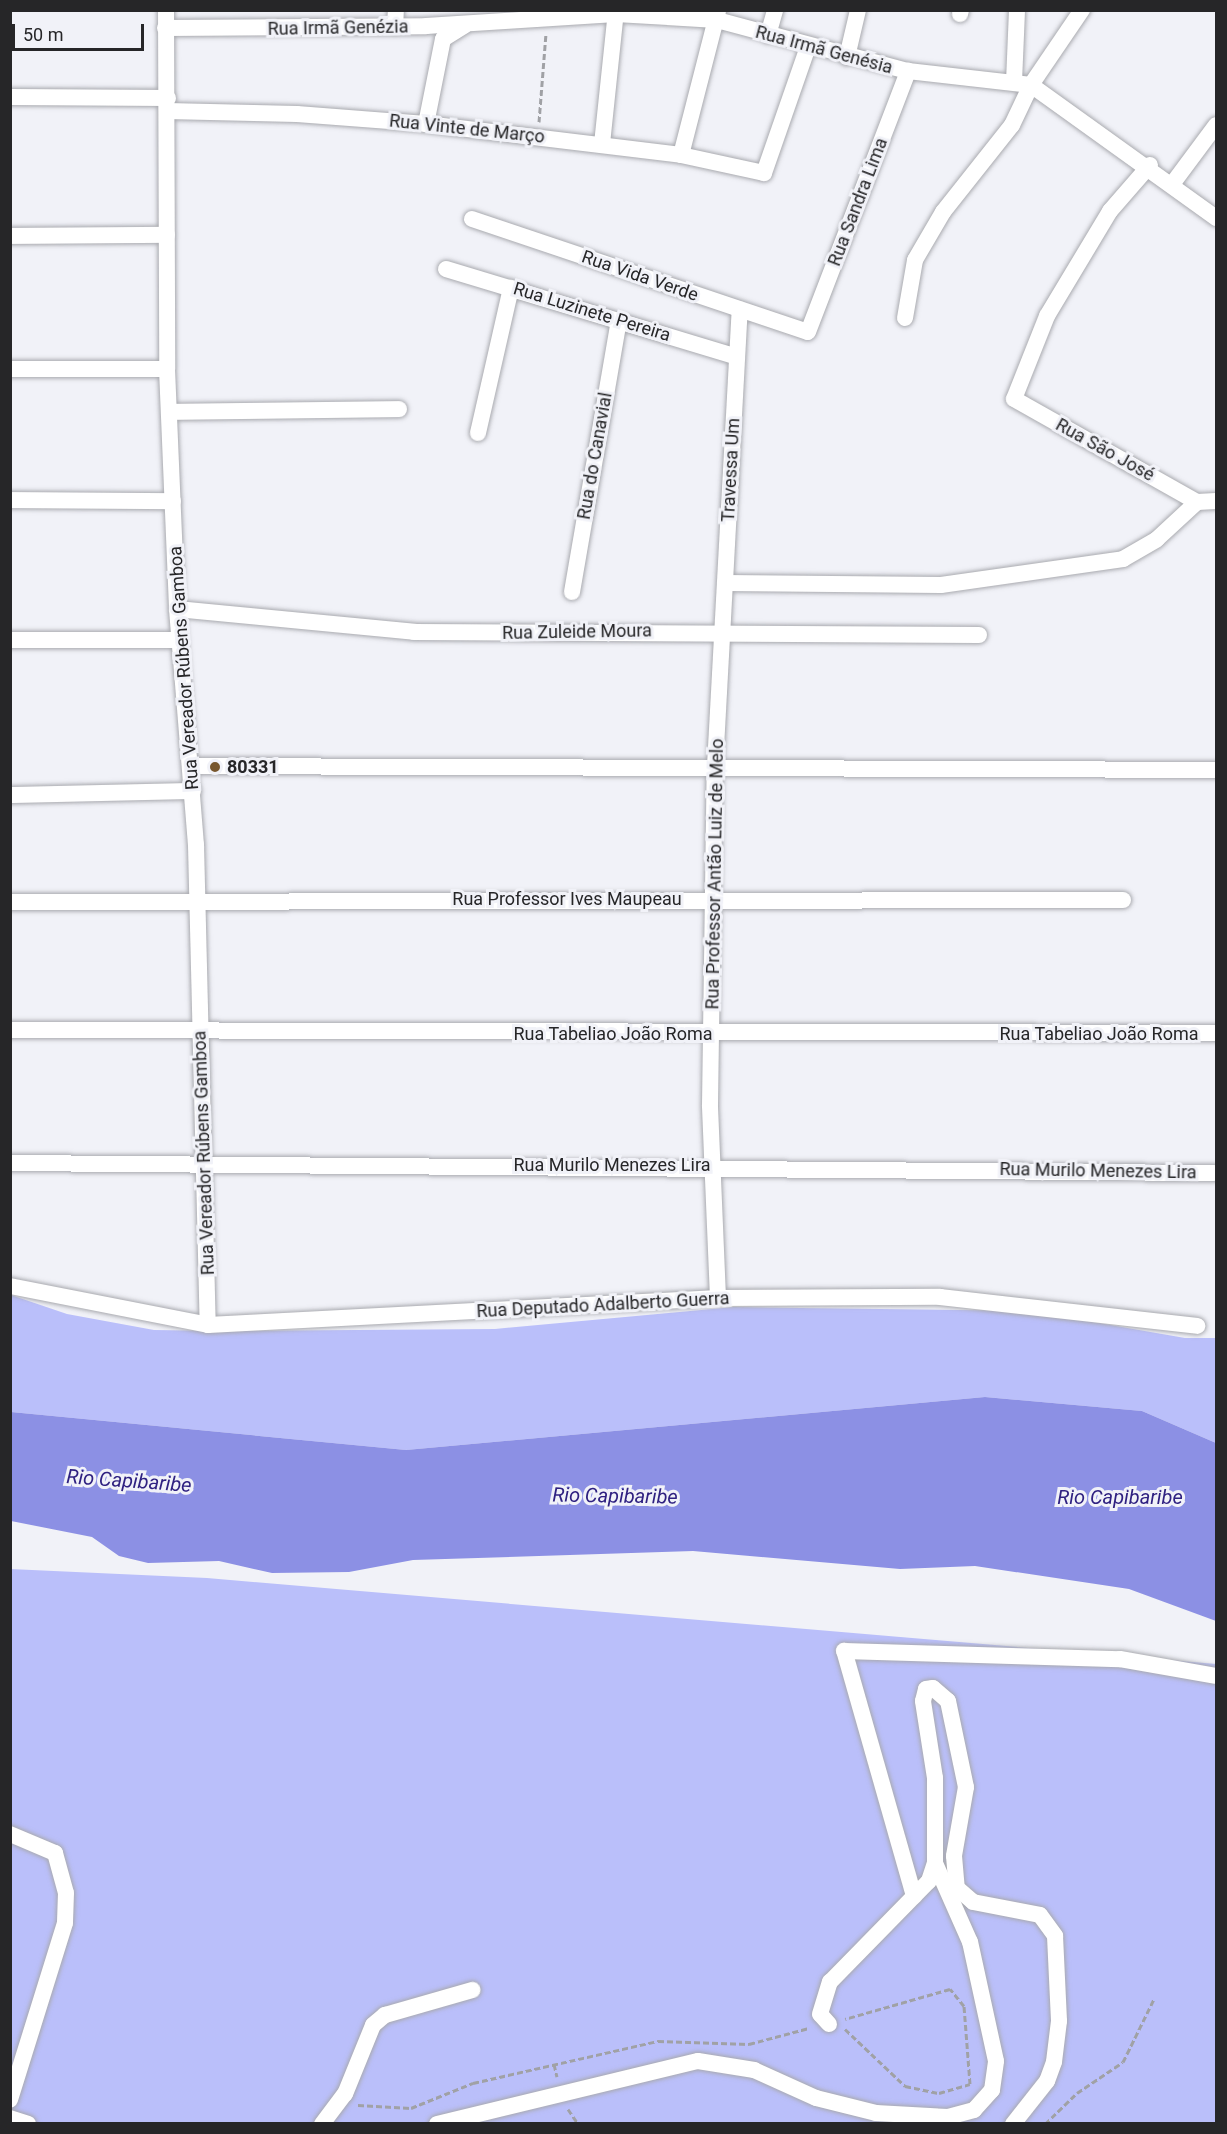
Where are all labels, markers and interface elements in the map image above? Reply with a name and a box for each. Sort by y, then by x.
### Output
scale bar [15,12,147,50]
street label: Rua Irmã Genézia [267,16,409,40]
street label: Rua Irmã Genésia [753,21,895,79]
text: 50 m [23,24,63,45]
street label: Rua Vinte de Março [388,110,546,148]
street label: Rua Sandra Lima [824,135,892,269]
street label: Rua Vida Verde [579,246,701,306]
street label: Rua Luzinete Pereira [511,278,673,346]
street label: Rua do Canavial [573,391,617,521]
street label: Rua São José [1052,414,1158,486]
street label: Travessa Um [717,418,745,522]
street label: Rua Vereador Rúbens Gamboa [165,545,203,791]
street label: Rua Zuleide Moura [502,620,652,644]
street label: Rua Professor Antão Luiz de Melo [702,738,728,1010]
place label: 80331 [227,756,279,778]
marker: 80331 [208,760,222,774]
street label: Rua Professor Ives Maupeau [452,888,682,910]
street label: Rua Tabeliao João Roma [513,1023,713,1045]
street label: Rua Tabeliao João Roma [999,1023,1199,1045]
street label: Rua Vereador Rúbens Gamboa [189,1030,219,1276]
street label: Rua Murilo Menezes Lira [514,1154,710,1176]
street label: Rua Murilo Menezes Lira [999,1158,1197,1184]
street label: Rua Deputado Adalberto Guerra [476,1288,730,1322]
water label: Rio Capibaribe [66,1465,192,1497]
water label: Rio Capibaribe [552,1483,678,1509]
water label: Rio Capibaribe [1057,1485,1183,1509]

